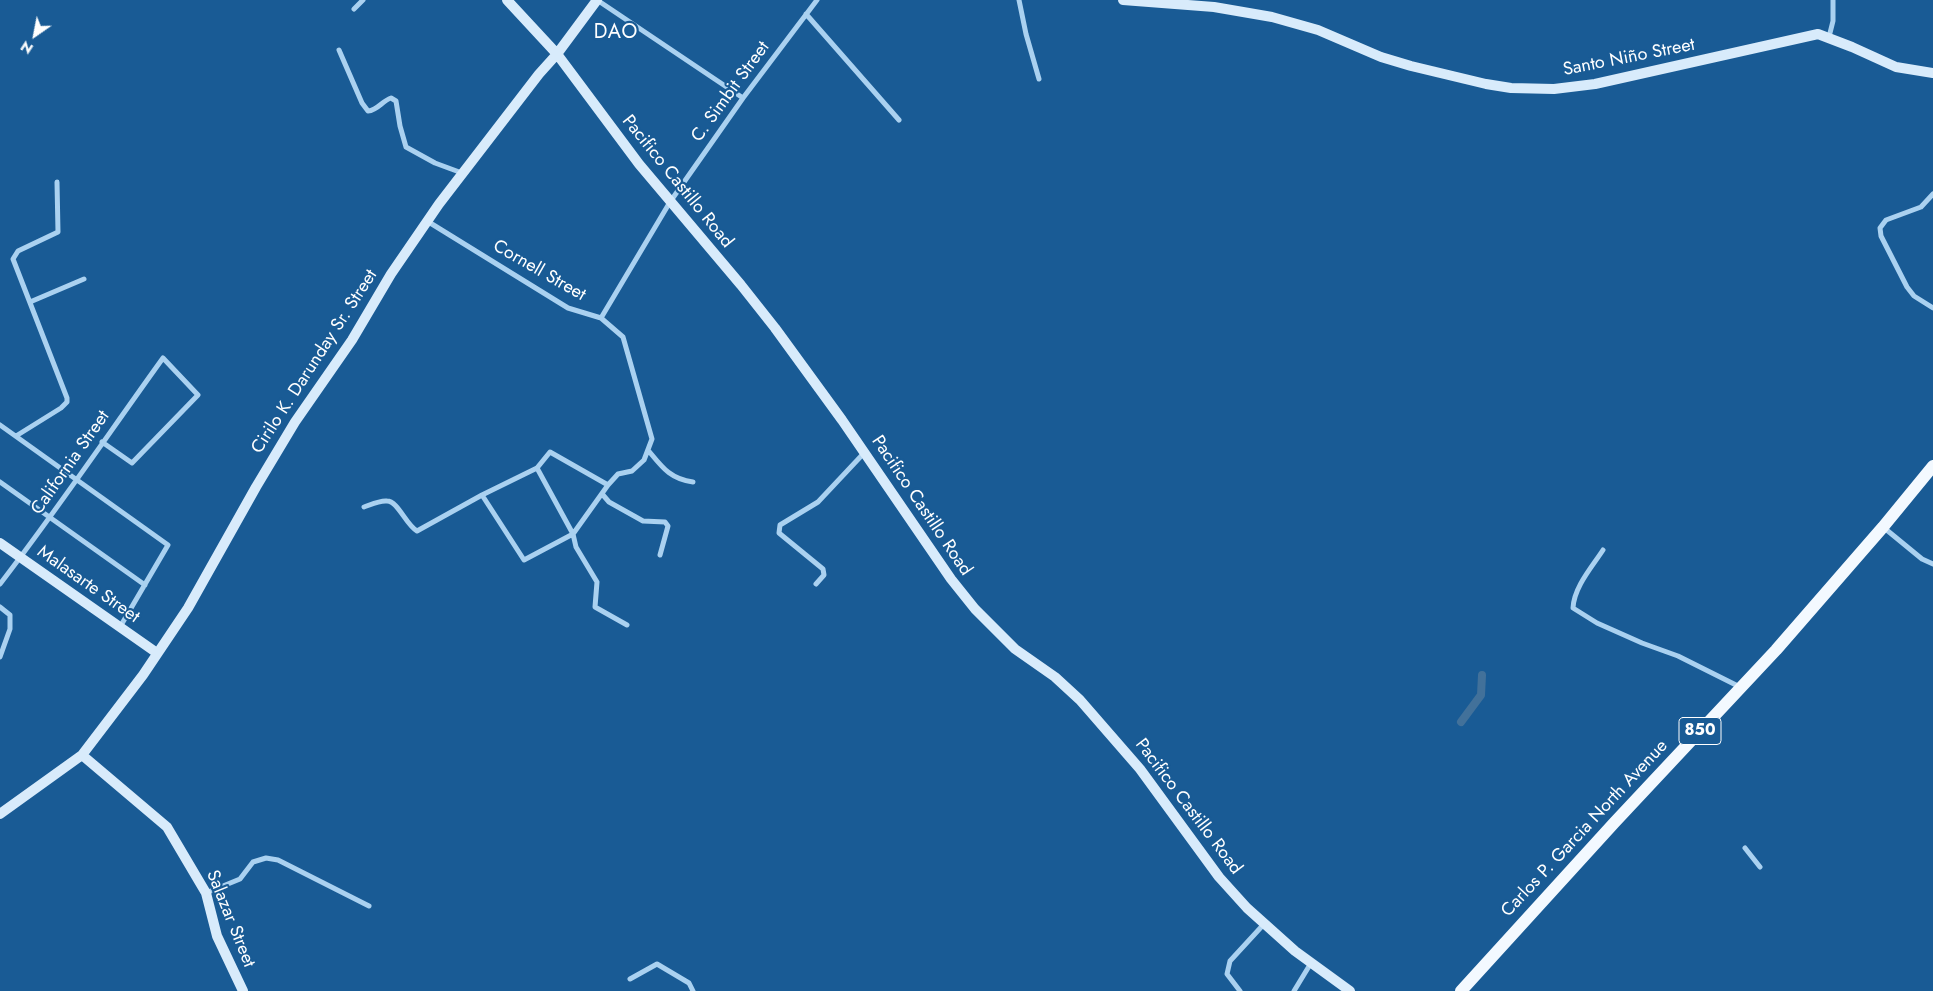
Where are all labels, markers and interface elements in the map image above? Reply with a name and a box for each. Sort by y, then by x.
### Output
north arrow [10,10,60,60]
district label: DAO [593,21,639,45]
street label: Santo Niño Street [1561,35,1697,81]
text: N [17,36,37,59]
street label: C. Simbit Street [687,37,775,147]
street label: Pacifico Castillo Road [617,111,737,253]
street label: Cornell Street [489,236,589,306]
street label: Cirilo K. Darunday Sr. Street [247,266,383,458]
street label: California Street [27,407,115,519]
street label: Pacifico Castillo Road [866,432,976,580]
street label: Malasarte Street [33,542,143,628]
road number: 850 [1679,718,1721,744]
street label: Pacifico Castillo Road [1130,735,1246,879]
street label: Carlos P. Garcia North Avenue [1497,736,1673,922]
street label: Salazar Street [201,867,259,971]

